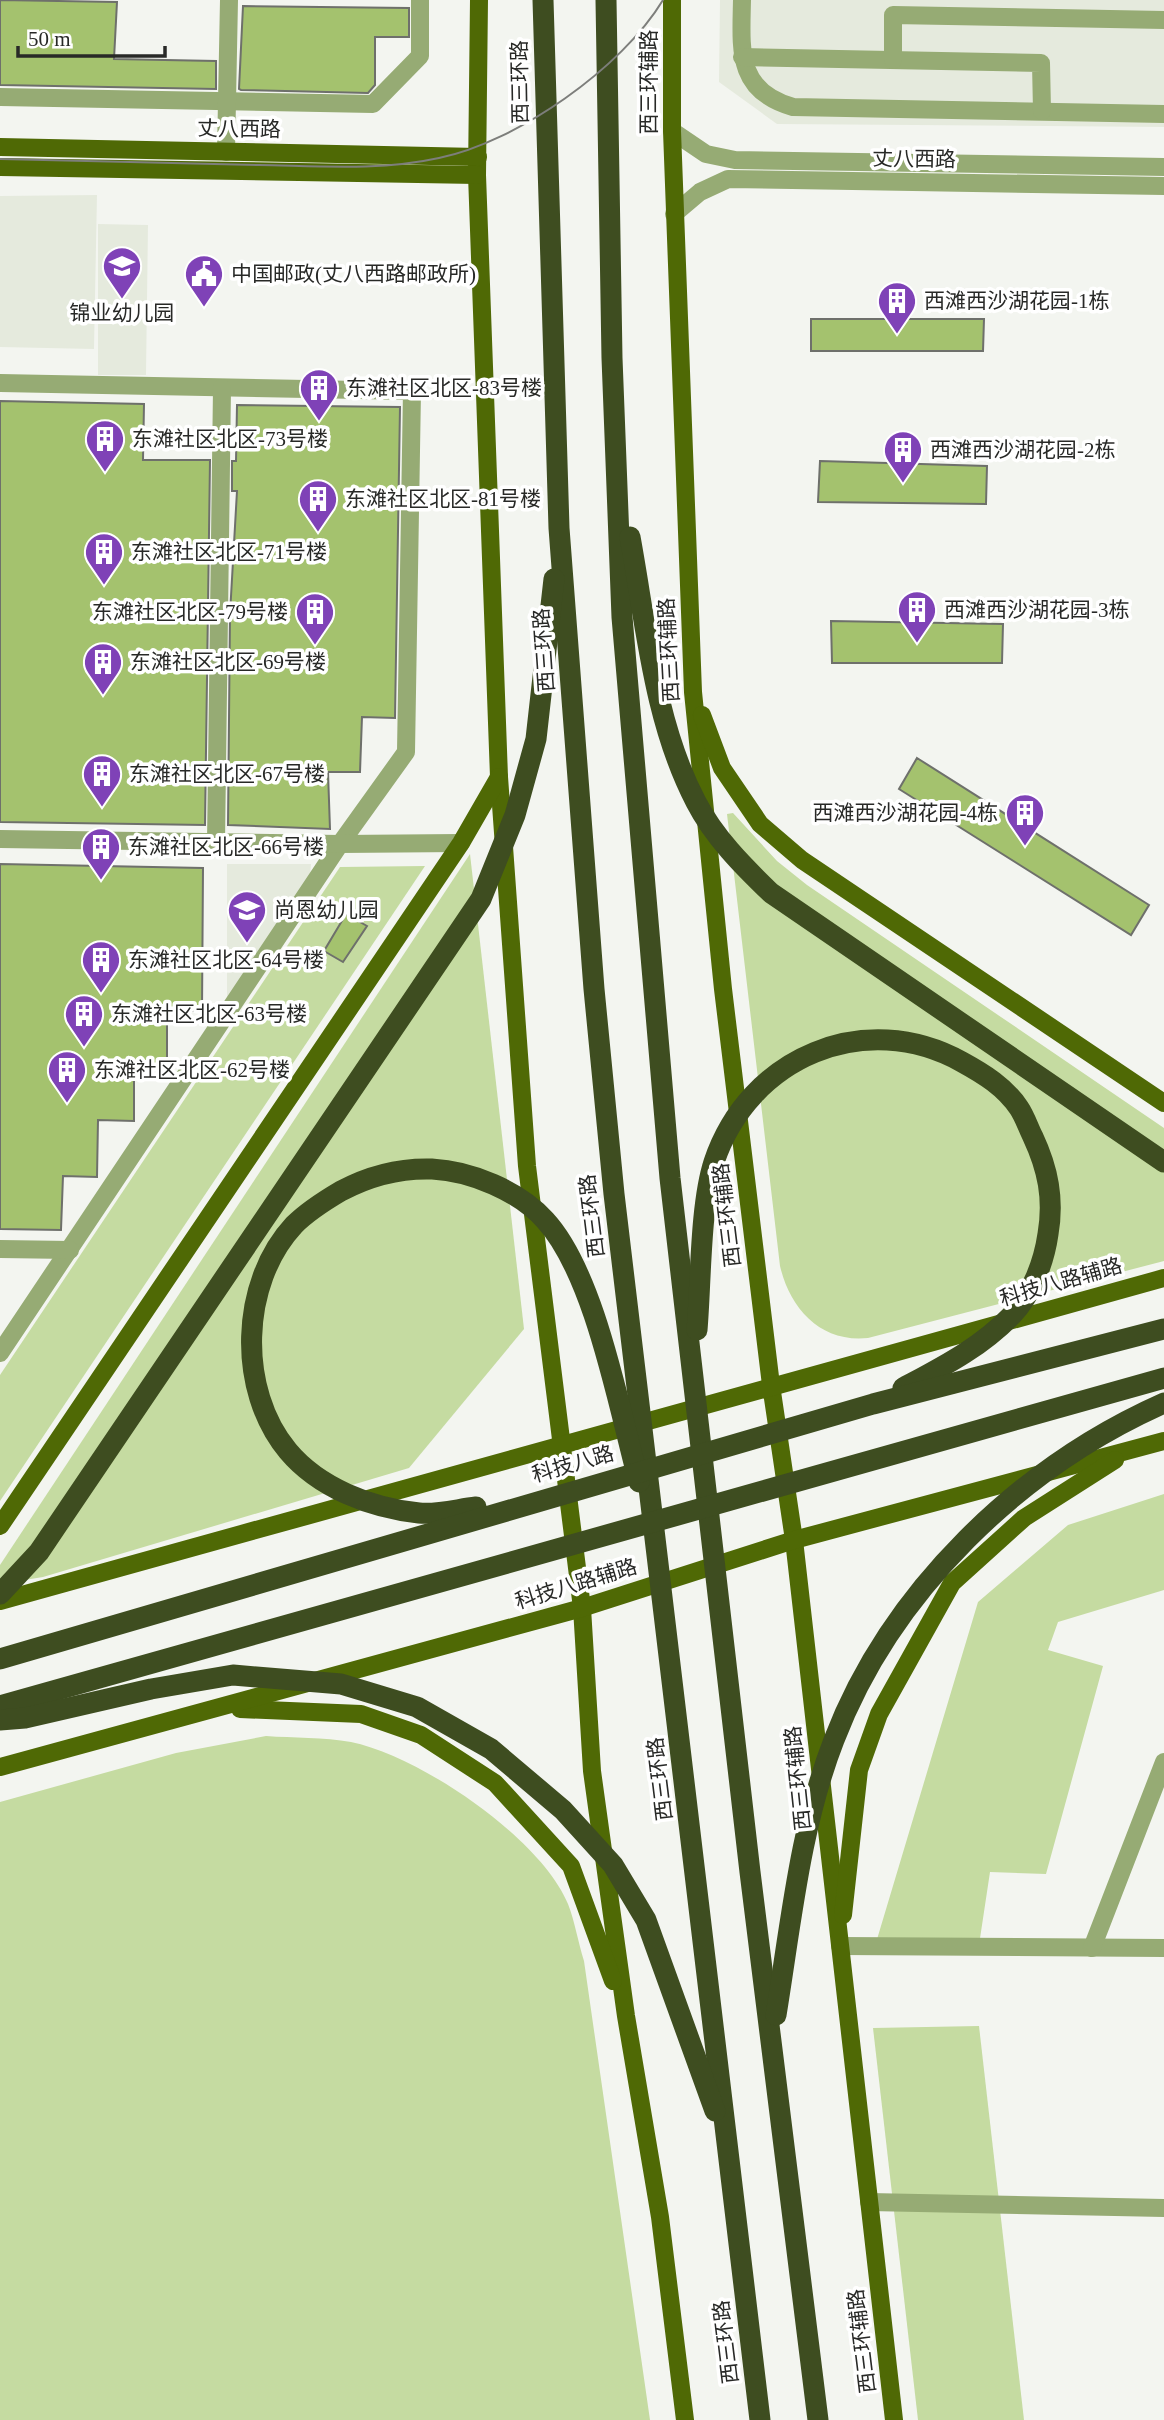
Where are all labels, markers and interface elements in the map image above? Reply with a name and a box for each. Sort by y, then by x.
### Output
scale bar [18,14,164,58]
text: 50 m [28,27,71,51]
street label: 西三环辅路 [637,30,661,135]
street label: 西三环路 [507,40,533,124]
street label: 丈八西路 [197,116,281,142]
street label: 丈八西路 [872,146,956,172]
school or university icon: 锦业幼儿园 [101,245,143,300]
public building icon: 中国邮政(丈八西路邮政所) [183,253,225,308]
place label: 中国邮政(丈八西路邮政所) [231,262,476,286]
building icon: 西滩西沙湖花园-1栋 [876,280,918,335]
place label: 西滩西沙湖花园-1栋 [924,289,1110,313]
place label: 锦业幼儿园 [70,301,175,325]
building icon: 东滩社区北区-83号楼 [298,367,340,422]
place label: 东滩社区北区-83号楼 [346,376,542,400]
building icon: 东滩社区北区-73号楼 [84,418,126,473]
place label: 东滩社区北区-73号楼 [132,427,328,451]
building icon: 西滩西沙湖花园-2栋 [882,429,924,484]
place label: 西滩西沙湖花园-2栋 [930,438,1116,462]
building icon: 东滩社区北区-81号楼 [297,478,339,533]
place label: 东滩社区北区-81号楼 [345,487,541,511]
building icon: 东滩社区北区-71号楼 [83,531,125,586]
place label: 东滩社区北区-71号楼 [131,540,327,564]
building icon: 西滩西沙湖花园-3栋 [896,589,938,644]
building icon: 东滩社区北区-79号楼 [294,591,336,646]
street label: 西三环辅路 [654,597,684,703]
place label: 西滩西沙湖花园-3栋 [944,598,1130,622]
place label: 东滩社区北区-79号楼 [92,600,288,624]
street label: 西三环路 [529,607,559,693]
building icon: 东滩社区北区-69号楼 [82,641,124,696]
place label: 东滩社区北区-69号楼 [130,650,326,674]
building icon: 东滩社区北区-67号楼 [81,753,123,808]
place label: 东滩社区北区-67号楼 [129,762,325,786]
building icon: 西滩西沙湖花园-4栋 [1004,792,1046,847]
place label: 西滩西沙湖花园-4栋 [813,801,998,825]
building icon: 东滩社区北区-66号楼 [80,826,122,881]
place label: 东滩社区北区-66号楼 [128,835,324,859]
school or university icon: 尚恩幼儿园 [226,889,268,944]
place label: 尚恩幼儿园 [274,898,379,922]
building icon: 东滩社区北区-64号楼 [80,939,122,994]
place label: 东滩社区北区-64号楼 [128,948,324,972]
building icon: 东滩社区北区-63号楼 [63,993,105,1048]
place label: 东滩社区北区-63号楼 [111,1002,307,1026]
building icon: 东滩社区北区-62号楼 [46,1049,88,1104]
place label: 东滩社区北区-62号楼 [94,1058,290,1082]
street label: 西三环辅路 [709,1161,745,1269]
street label: 西三环路 [575,1173,609,1259]
street label: 科技八路辅路 [997,1253,1125,1311]
street label: 科技八路 [529,1441,617,1487]
street label: 科技八路辅路 [512,1554,640,1614]
street label: 西三环辅路 [781,1725,815,1831]
street label: 西三环路 [643,1736,677,1822]
street label: 西三环辅路 [844,2287,880,2395]
street label: 西三环路 [709,2299,743,2385]

